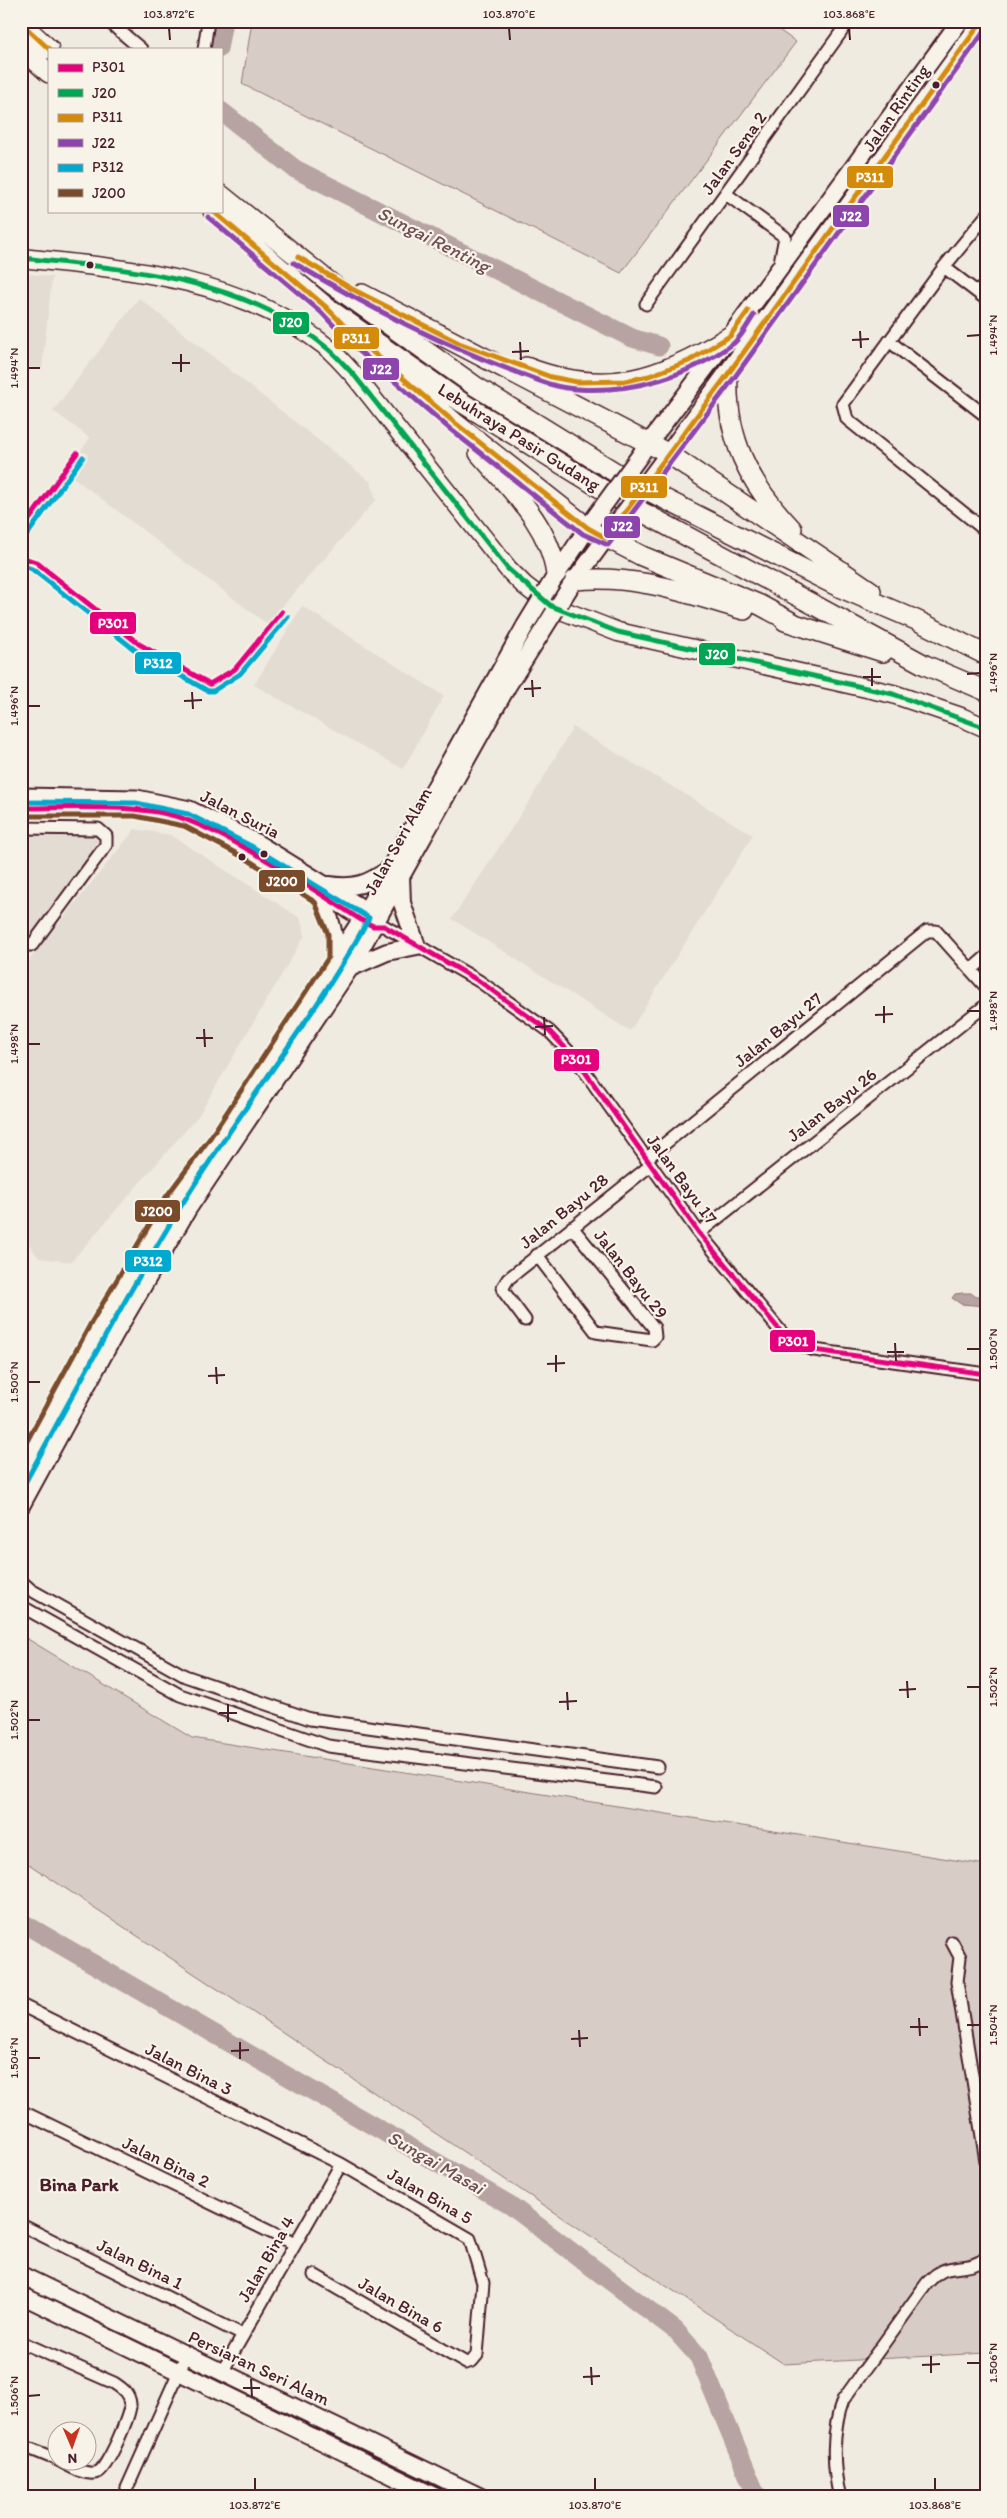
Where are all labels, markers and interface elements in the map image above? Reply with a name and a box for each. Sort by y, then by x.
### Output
text: 103.872°E [143,7,195,21]
text: 103.870°E [483,7,536,21]
text: 103.868°E [823,7,875,21]
legend [48,48,222,212]
text: P301 [92,58,125,76]
street label: Jalan Rinting [858,59,935,156]
unlabelled marker [931,80,941,90]
text: J20 [92,84,116,102]
street label: Jalan Sena 2 [697,107,772,199]
text: P311 [92,108,123,126]
text: J22 [92,134,115,152]
text: P312 [92,158,124,176]
line badge: P311 [846,165,894,189]
text: P311 [856,169,885,186]
text: J200 [92,184,126,202]
water label: Sungai Renting [374,201,496,279]
line badge: J22 [832,204,870,228]
text: J22 [839,208,862,225]
unlabelled marker [85,260,95,270]
line badge: J20 [272,311,310,335]
text: J20 [279,314,303,331]
text: 1.494°N [986,315,1000,355]
line badge: P311 [333,326,380,350]
text: P311 [342,330,371,347]
text: 1.494°N [7,348,21,388]
line badge: J22 [362,357,400,381]
text: J22 [369,361,392,378]
street label: Lebuhraya Pasir Gudang [434,378,605,496]
line badge: P311 [620,475,668,499]
text: P311 [630,479,659,496]
line badge: J22 [603,515,641,539]
text: J22 [610,518,633,535]
line badge: P301 [89,611,137,635]
text: P301 [98,615,129,632]
line badge: J20 [698,642,736,666]
text: J20 [705,646,729,663]
line badge: P312 [134,651,182,675]
text: 1.496°N [986,653,1000,693]
text: P312 [143,655,173,672]
text: 1.496°N [7,686,21,726]
street label: Jalan Seri Alam [359,783,437,899]
street label: Jalan Suria [197,785,283,843]
unlabelled marker [259,849,269,859]
unlabelled marker [237,852,247,862]
line badge: J200 [258,869,306,893]
text: J200 [265,873,298,890]
street label: Jalan Bayu 27 [729,988,827,1072]
text: 1.498°N [986,991,1000,1031]
text: 1.498°N [7,1024,21,1064]
line badge: P301 [553,1048,600,1072]
text: P301 [561,1051,592,1068]
street label: Jalan Bayu 26 [783,1063,881,1147]
street label: Jalan Bayu 17 [642,1130,722,1228]
street label: Jalan Bayu 28 [515,1168,613,1254]
line badge: J200 [134,1199,181,1223]
text: J200 [140,1203,173,1220]
street label: Jalan Bayu 29 [589,1225,673,1323]
line badge: P312 [124,1249,172,1273]
text: P312 [133,1253,163,1270]
text: 1.500°N [986,1328,1000,1370]
line badge: P301 [769,1329,816,1353]
text: P301 [778,1333,809,1350]
text: 1.500°N [7,1361,21,1403]
text: 1.502°N [986,1667,1000,1707]
text: 1.502°N [7,1700,21,1740]
text: 1.504°N [986,2004,1000,2046]
text: 1.504°N [7,2037,21,2079]
street label: Jalan Bina 3 [142,2038,236,2100]
water label: Sungai Masai [383,2126,490,2200]
street label: Jalan Bina 2 [119,2131,214,2193]
street label: Jalan Bina 5 [384,2163,476,2229]
district label: Bina Park [39,2173,119,2196]
street label: Jalan Bina 4 [233,2212,300,2306]
street label: Jalan Bina 1 [93,2234,187,2294]
street label: Jalan Bina 6 [355,2272,447,2338]
street label: Persiaran Seri Alam [185,2326,333,2410]
text: 1.506°N [986,2343,1000,2383]
text: 1.506°N [7,2376,21,2416]
north arrow [48,2420,98,2470]
text: N [67,2450,77,2467]
text: 103.872°E [229,2498,281,2512]
text: 103.870°E [569,2498,622,2512]
text: 103.868°E [909,2498,961,2512]

